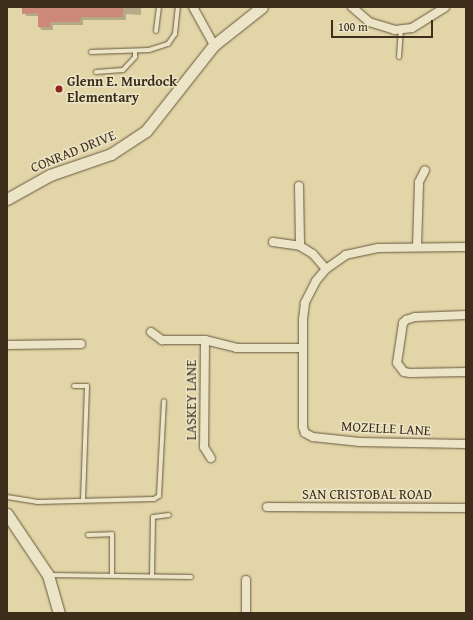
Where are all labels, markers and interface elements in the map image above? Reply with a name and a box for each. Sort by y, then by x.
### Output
scale bar [333,12,435,38]
text: 100 m [338,18,368,35]
place label: Glenn E. Murdock Elementary [67,73,177,106]
marker: Glenn E. Murdock Elementary [54,84,64,94]
street label: CONRAD DRIVE [28,126,118,176]
street label: LASKEY LANE [183,360,199,440]
street label: MOZELLE LANE [341,417,431,439]
street label: SAN CRISTOBAL ROAD [302,486,432,502]

